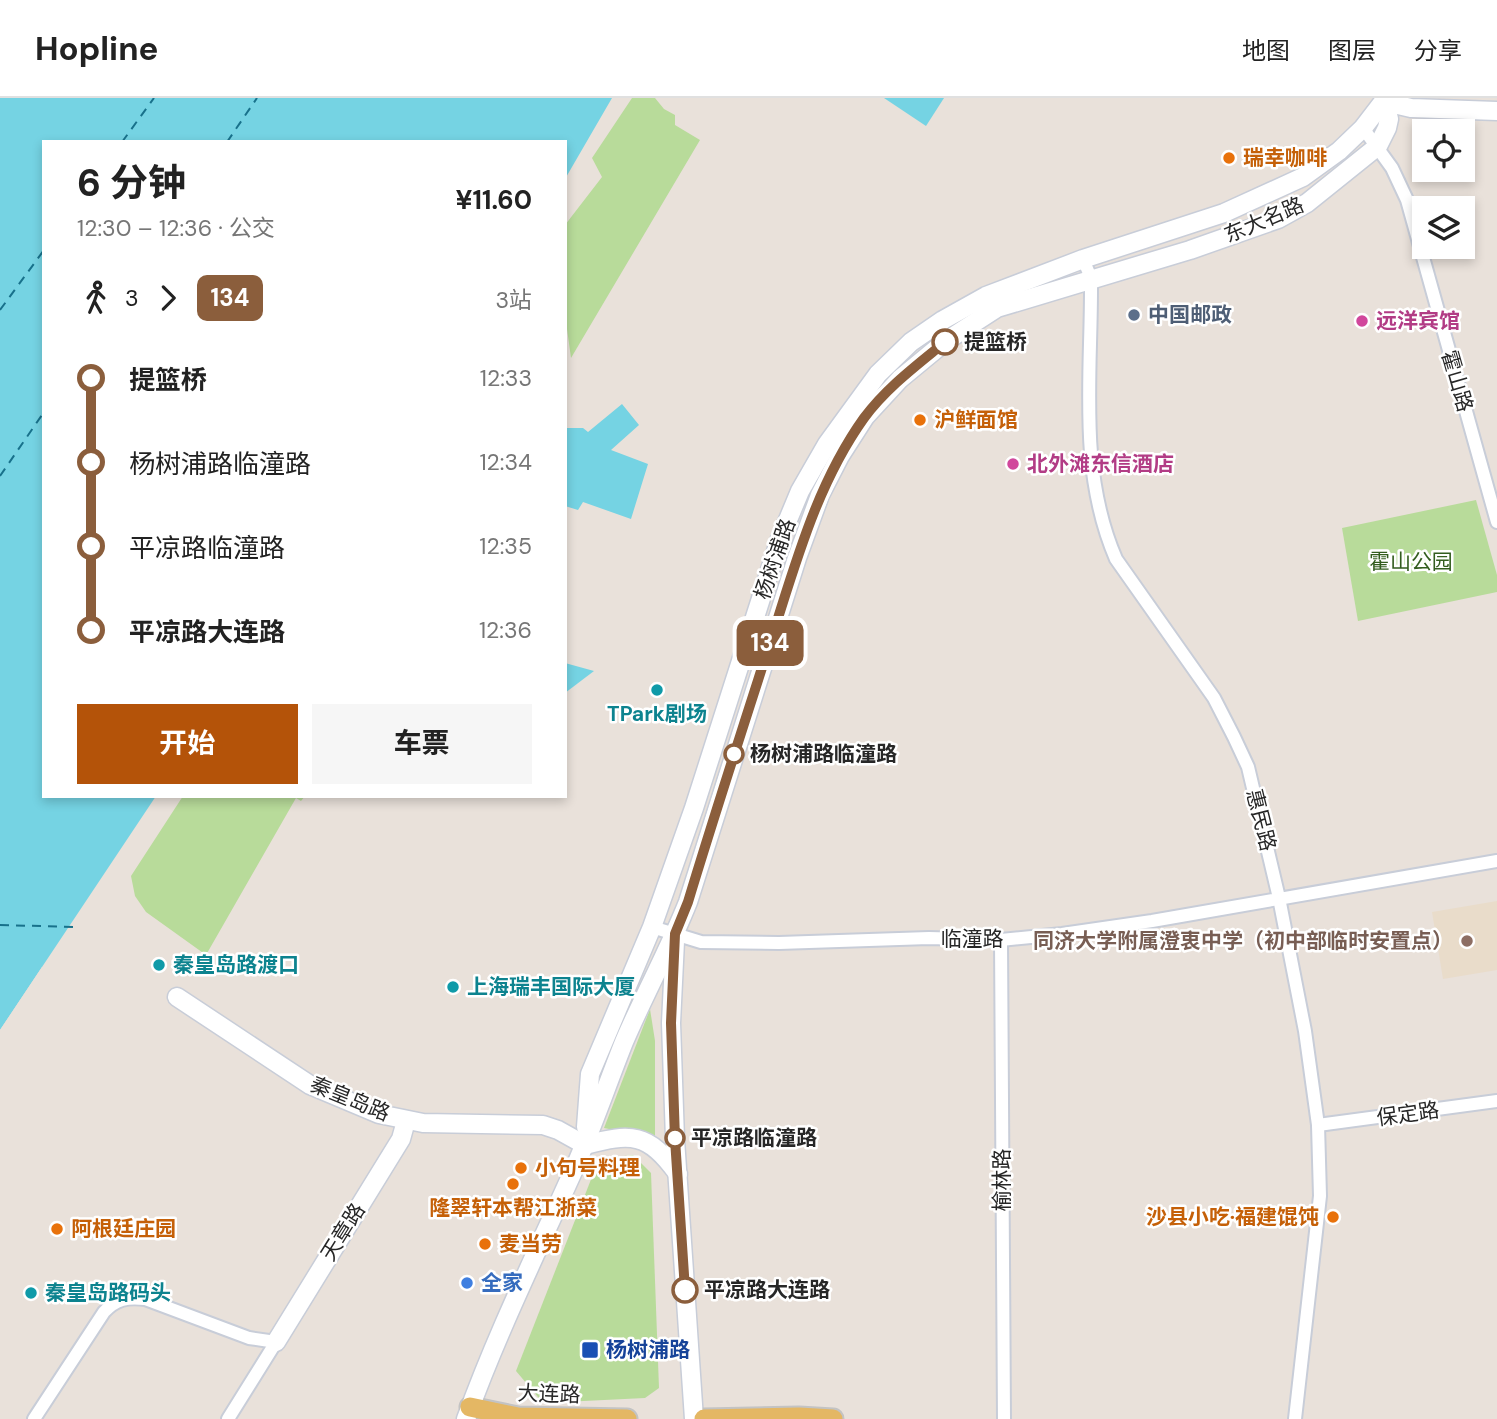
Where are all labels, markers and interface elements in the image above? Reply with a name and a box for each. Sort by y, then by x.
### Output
text: Hopline [35,27,158,70]
text: 地图 [1242,35,1290,66]
text: 图层 [1328,35,1376,66]
text: 分享 [1414,35,1462,66]
map controls [1412,119,1475,259]
button: locate [1412,119,1475,182]
place label: 瑞幸咖啡 [1243,144,1327,172]
marker: 瑞幸咖啡 [1221,150,1237,166]
text: 6 分钟 [77,158,186,208]
text: ¥11.60 [456,183,532,217]
street label: 东大名路 [1220,191,1308,249]
button: layers [1412,196,1475,259]
text: 12:30 – 12:36 · 公交 [77,213,275,243]
icon: walk [77,279,115,317]
icon: forward [149,279,187,317]
text: 134 [211,282,249,313]
text: 3 [125,283,139,313]
text: 3站 [495,285,532,315]
place label: 中国邮政 [1148,301,1232,329]
marker: 中国邮政 [1126,307,1142,323]
place label: 远洋宾馆 [1376,307,1460,335]
marker: 远洋宾馆 [1354,313,1370,329]
place label: 提篮桥 [964,328,1027,356]
marker: 提篮桥 [932,329,958,355]
street label: 霍山路 [1435,347,1479,415]
text: 提篮桥 [129,363,207,397]
text: 12:33 [480,363,532,393]
place label: 沪鲜面馆 [934,406,1018,434]
marker: 沪鲜面馆 [912,412,928,428]
text: 杨树浦路临潼路 [129,447,311,481]
text: 12:34 [479,447,532,477]
place label: 北外滩东信酒店 [1027,450,1174,478]
marker: 北外滩东信酒店 [1005,456,1021,472]
street label: 杨树浦路 [748,515,802,603]
text: 平凉路临潼路 [129,531,285,565]
text: 12:35 [479,531,532,561]
park label: 霍山公园 [1369,548,1453,576]
text: 平凉路大连路 [129,615,285,649]
text: 12:36 [479,615,532,645]
line badge: 134 [730,620,810,666]
text: 134 [751,627,789,658]
marker: TPark剧场 [649,682,665,698]
place label: TPark剧场 [607,700,707,728]
button: 开始 [77,704,298,784]
button: 车票 [312,704,532,784]
place label: 杨树浦路临潼路 [750,740,897,768]
marker: 杨树浦路临潼路 [724,744,744,764]
street label: 惠民路 [1240,786,1282,854]
street label: 临潼路 [941,925,1004,953]
place label: 同济大学附属澄衷中学（初中部临时安置点） [1033,927,1453,955]
marker: 同济大学附属澄衷中学（初中部临时安置点） [1459,933,1475,949]
place label: 秦皇岛路渡口 [173,951,299,979]
marker: 秦皇岛路渡口 [151,957,167,973]
place label: 上海瑞丰国际大厦 [467,973,635,1001]
marker: 上海瑞丰国际大厦 [445,979,461,995]
street label: 秦皇岛路 [306,1070,394,1128]
street label: 保定路 [1375,1096,1441,1132]
place label: 平凉路临潼路 [691,1124,817,1152]
marker: 平凉路临潼路 [665,1128,685,1148]
street label: 榆林路 [988,1149,1016,1212]
place label: 小句号料理 [535,1154,640,1182]
marker: 小句号料理 [513,1160,529,1176]
marker: 隆翠轩本帮江浙菜 [505,1176,521,1192]
place label: 隆翠轩本帮江浙菜 [429,1194,597,1222]
street label: 天章路 [314,1198,372,1266]
place label: 沙县小吃·福建馄饨 [1146,1203,1319,1231]
marker: 沙县小吃·福建馄饨 [1325,1209,1341,1225]
place label: 阿根廷庄园 [71,1215,176,1243]
marker: 阿根廷庄园 [49,1221,65,1237]
place label: 麦当劳 [499,1230,562,1258]
marker: 麦当劳 [477,1236,493,1252]
place label: 全家 [481,1269,523,1297]
marker: 全家 [459,1275,475,1291]
place label: 平凉路大连路 [704,1276,830,1304]
marker: 平凉路大连路 [672,1277,698,1303]
place label: 秦皇岛路码头 [45,1279,171,1307]
marker: 秦皇岛路码头 [23,1285,39,1301]
place label: 杨树浦路 [606,1336,690,1364]
marker: 杨树浦路 [580,1340,600,1360]
street label: 大连路 [517,1379,581,1409]

